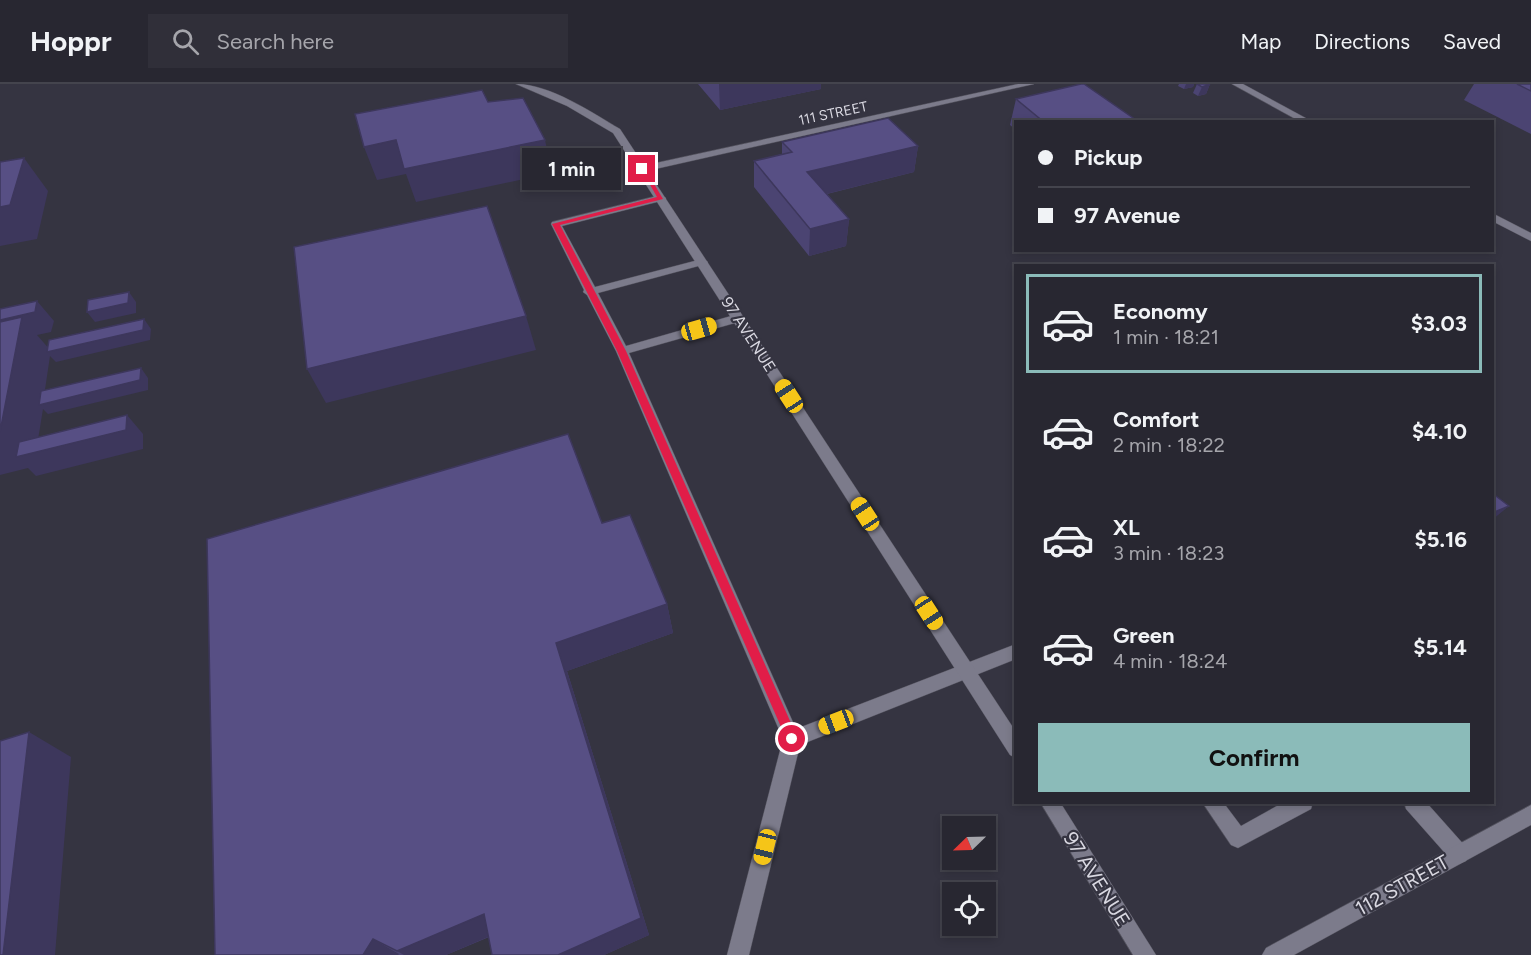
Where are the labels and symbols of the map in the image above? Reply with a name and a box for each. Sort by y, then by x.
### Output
street label: 111 STREET [797,98,869,129]
callout: 1 min [522,148,621,190]
route end [628,155,655,182]
street label: 97 AVENUE [717,293,780,375]
car [679,315,719,343]
car [772,376,806,416]
car [848,494,882,534]
car [912,593,946,633]
car [816,707,856,737]
route start [778,725,805,752]
north arrow [942,816,996,870]
car [752,827,778,867]
street label: 97 AVENUE [1059,827,1135,931]
street label: 112 STREET [1351,849,1453,921]

